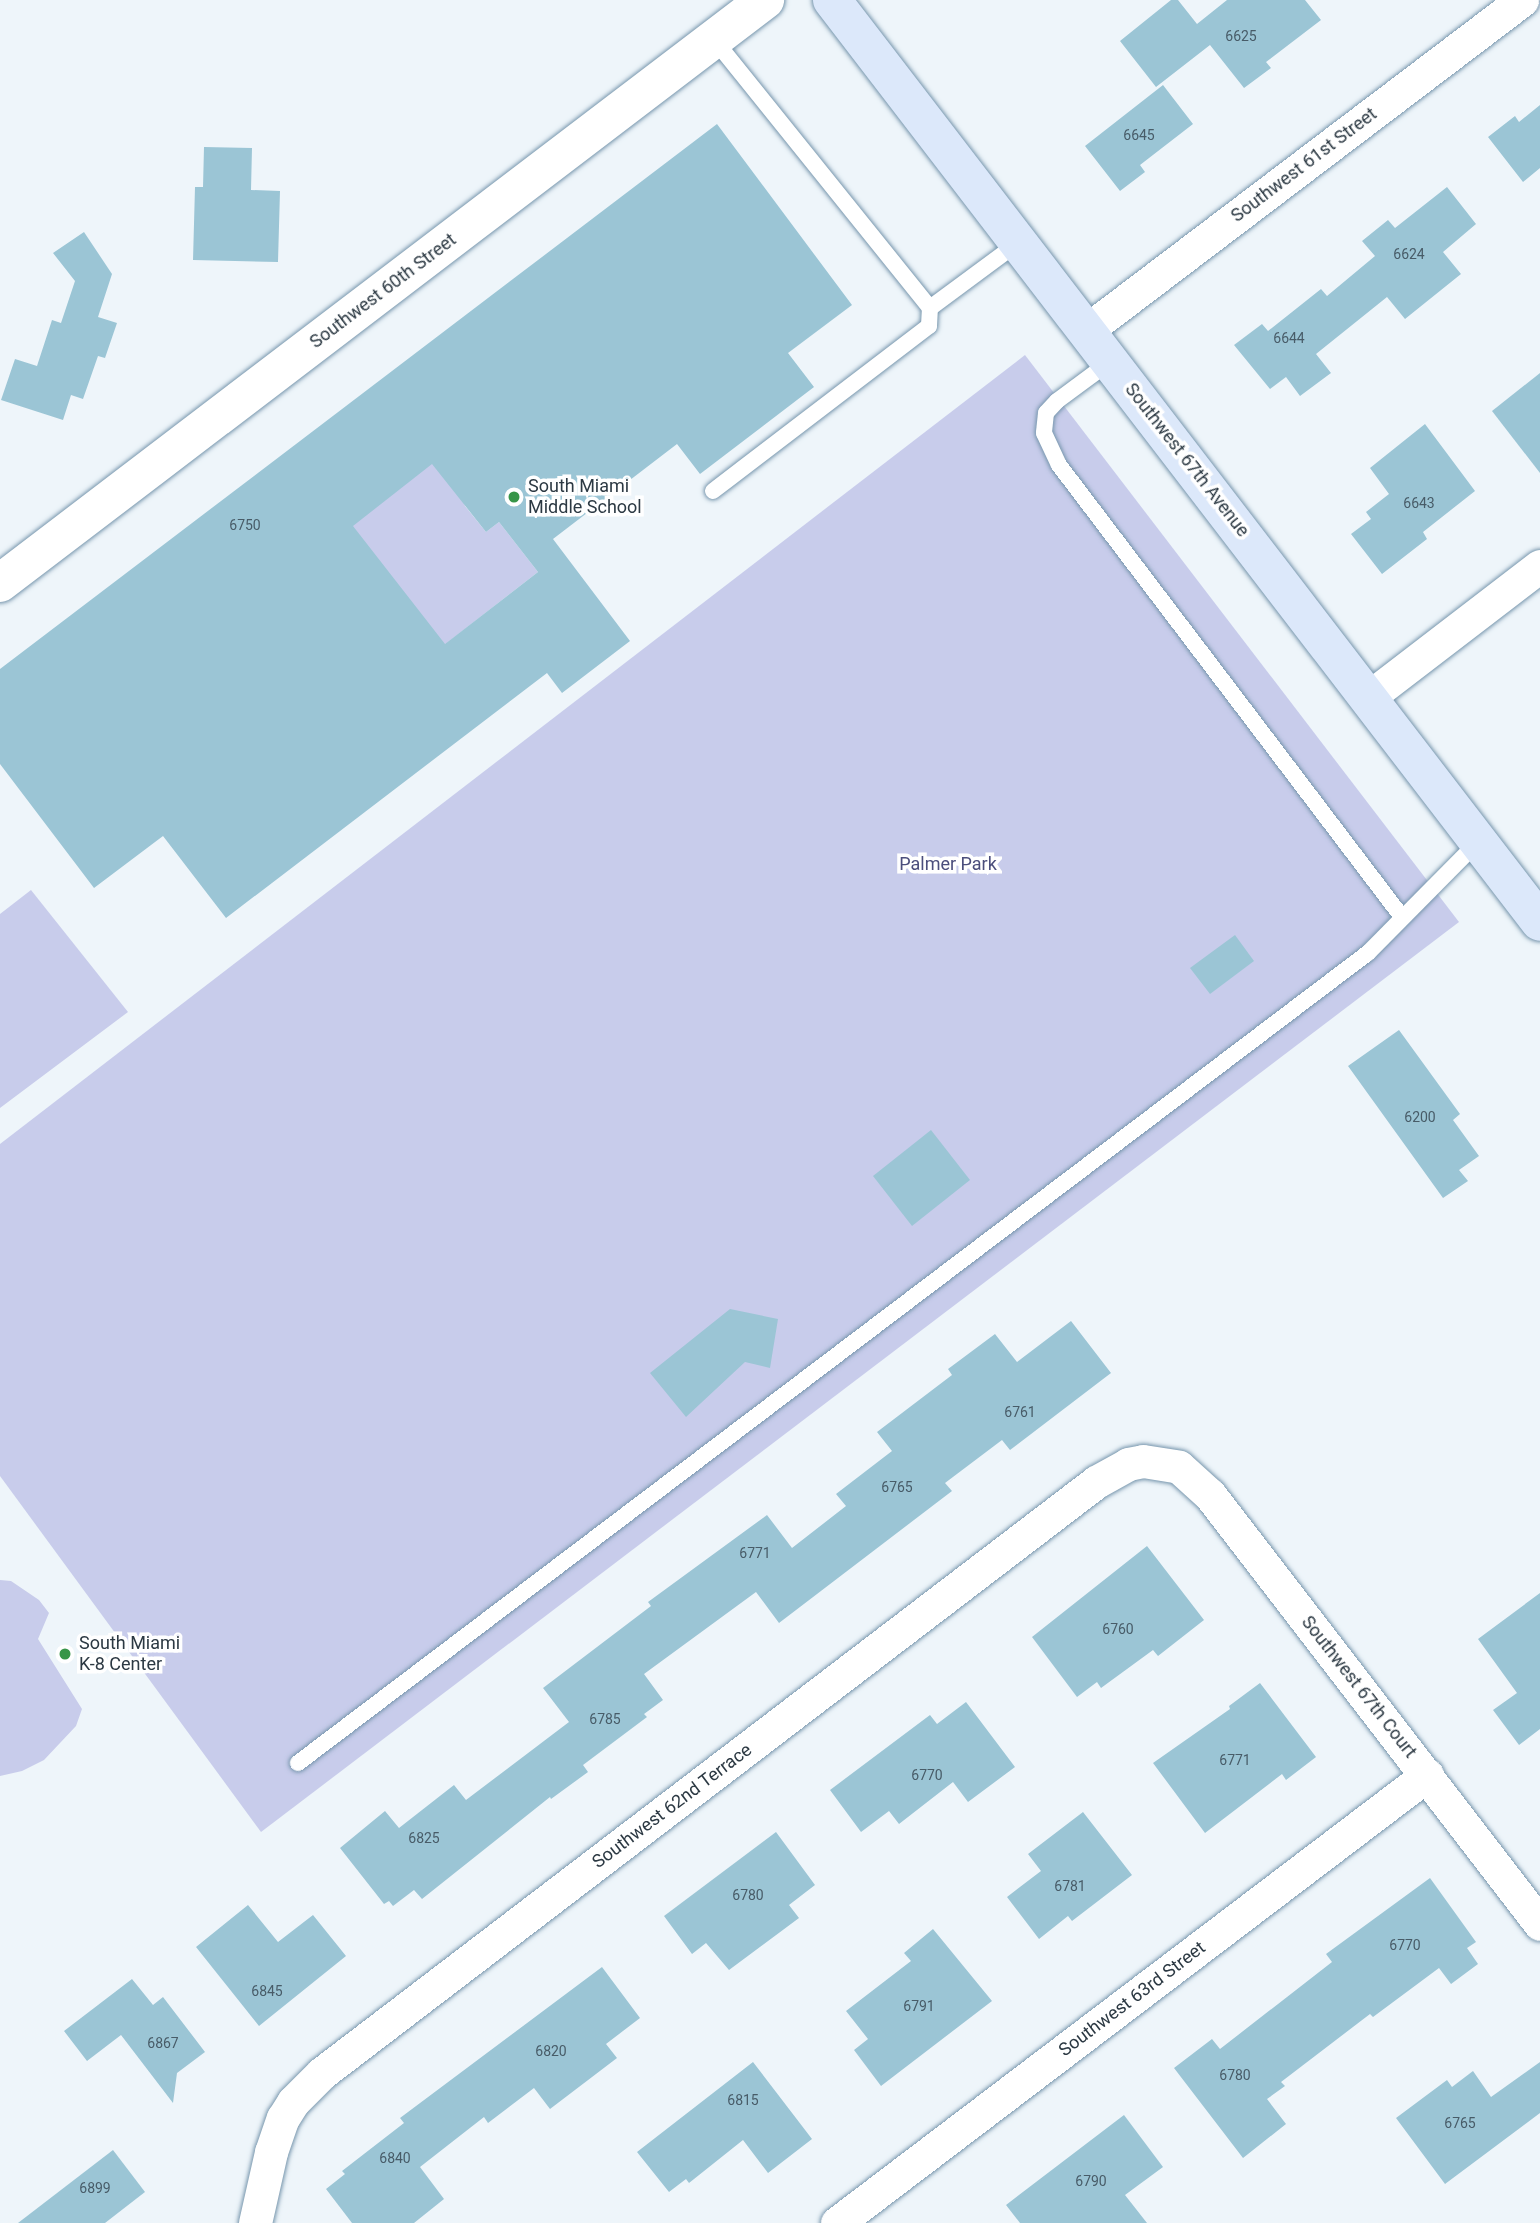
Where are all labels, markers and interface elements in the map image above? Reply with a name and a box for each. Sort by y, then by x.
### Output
house number: 6625 [1225,28,1257,44]
street label: Southwest 61st Street [1227,103,1381,227]
house number: 6645 [1123,127,1155,143]
street label: Southwest 60th Street [306,229,460,353]
house number: 6624 [1393,246,1425,262]
house number: 6644 [1273,330,1305,346]
street label: Southwest 67th Avenue [1120,379,1254,541]
place label: South Miami Middle School [528,476,642,518]
marker: South Miami Middle School [506,489,522,505]
house number: 6643 [1403,495,1435,511]
house number: 6750 [229,517,261,533]
park label: Palmer Park [899,853,997,875]
house number: 6200 [1404,1109,1436,1125]
house number: 6761 [1004,1404,1036,1420]
house number: 6765 [881,1479,913,1495]
house number: 6771 [739,1545,771,1561]
street label: Southwest 67th Court [1297,1612,1421,1762]
house number: 6760 [1102,1621,1134,1637]
place label: South Miami K-8 Center [79,1633,180,1676]
marker: South Miami K-8 Center [57,1646,73,1662]
house number: 6785 [589,1711,621,1727]
street label: Southwest 62nd Terrace [588,1739,756,1873]
house number: 6771 [1219,1752,1251,1768]
house number: 6770 [911,1767,943,1783]
house number: 6825 [408,1830,440,1846]
house number: 6781 [1054,1878,1086,1894]
house number: 6780 [732,1887,764,1903]
street label: Southwest 63rd Street [1055,1937,1209,2061]
house number: 6770 [1389,1937,1421,1953]
house number: 6845 [251,1983,283,1999]
house number: 6791 [903,1998,935,2014]
house number: 6867 [147,2035,179,2051]
house number: 6820 [535,2043,567,2059]
house number: 6780 [1219,2067,1251,2083]
house number: 6815 [727,2092,759,2108]
house number: 6765 [1444,2115,1476,2131]
house number: 6840 [379,2150,411,2166]
house number: 6790 [1075,2173,1107,2189]
house number: 6899 [79,2180,111,2196]

